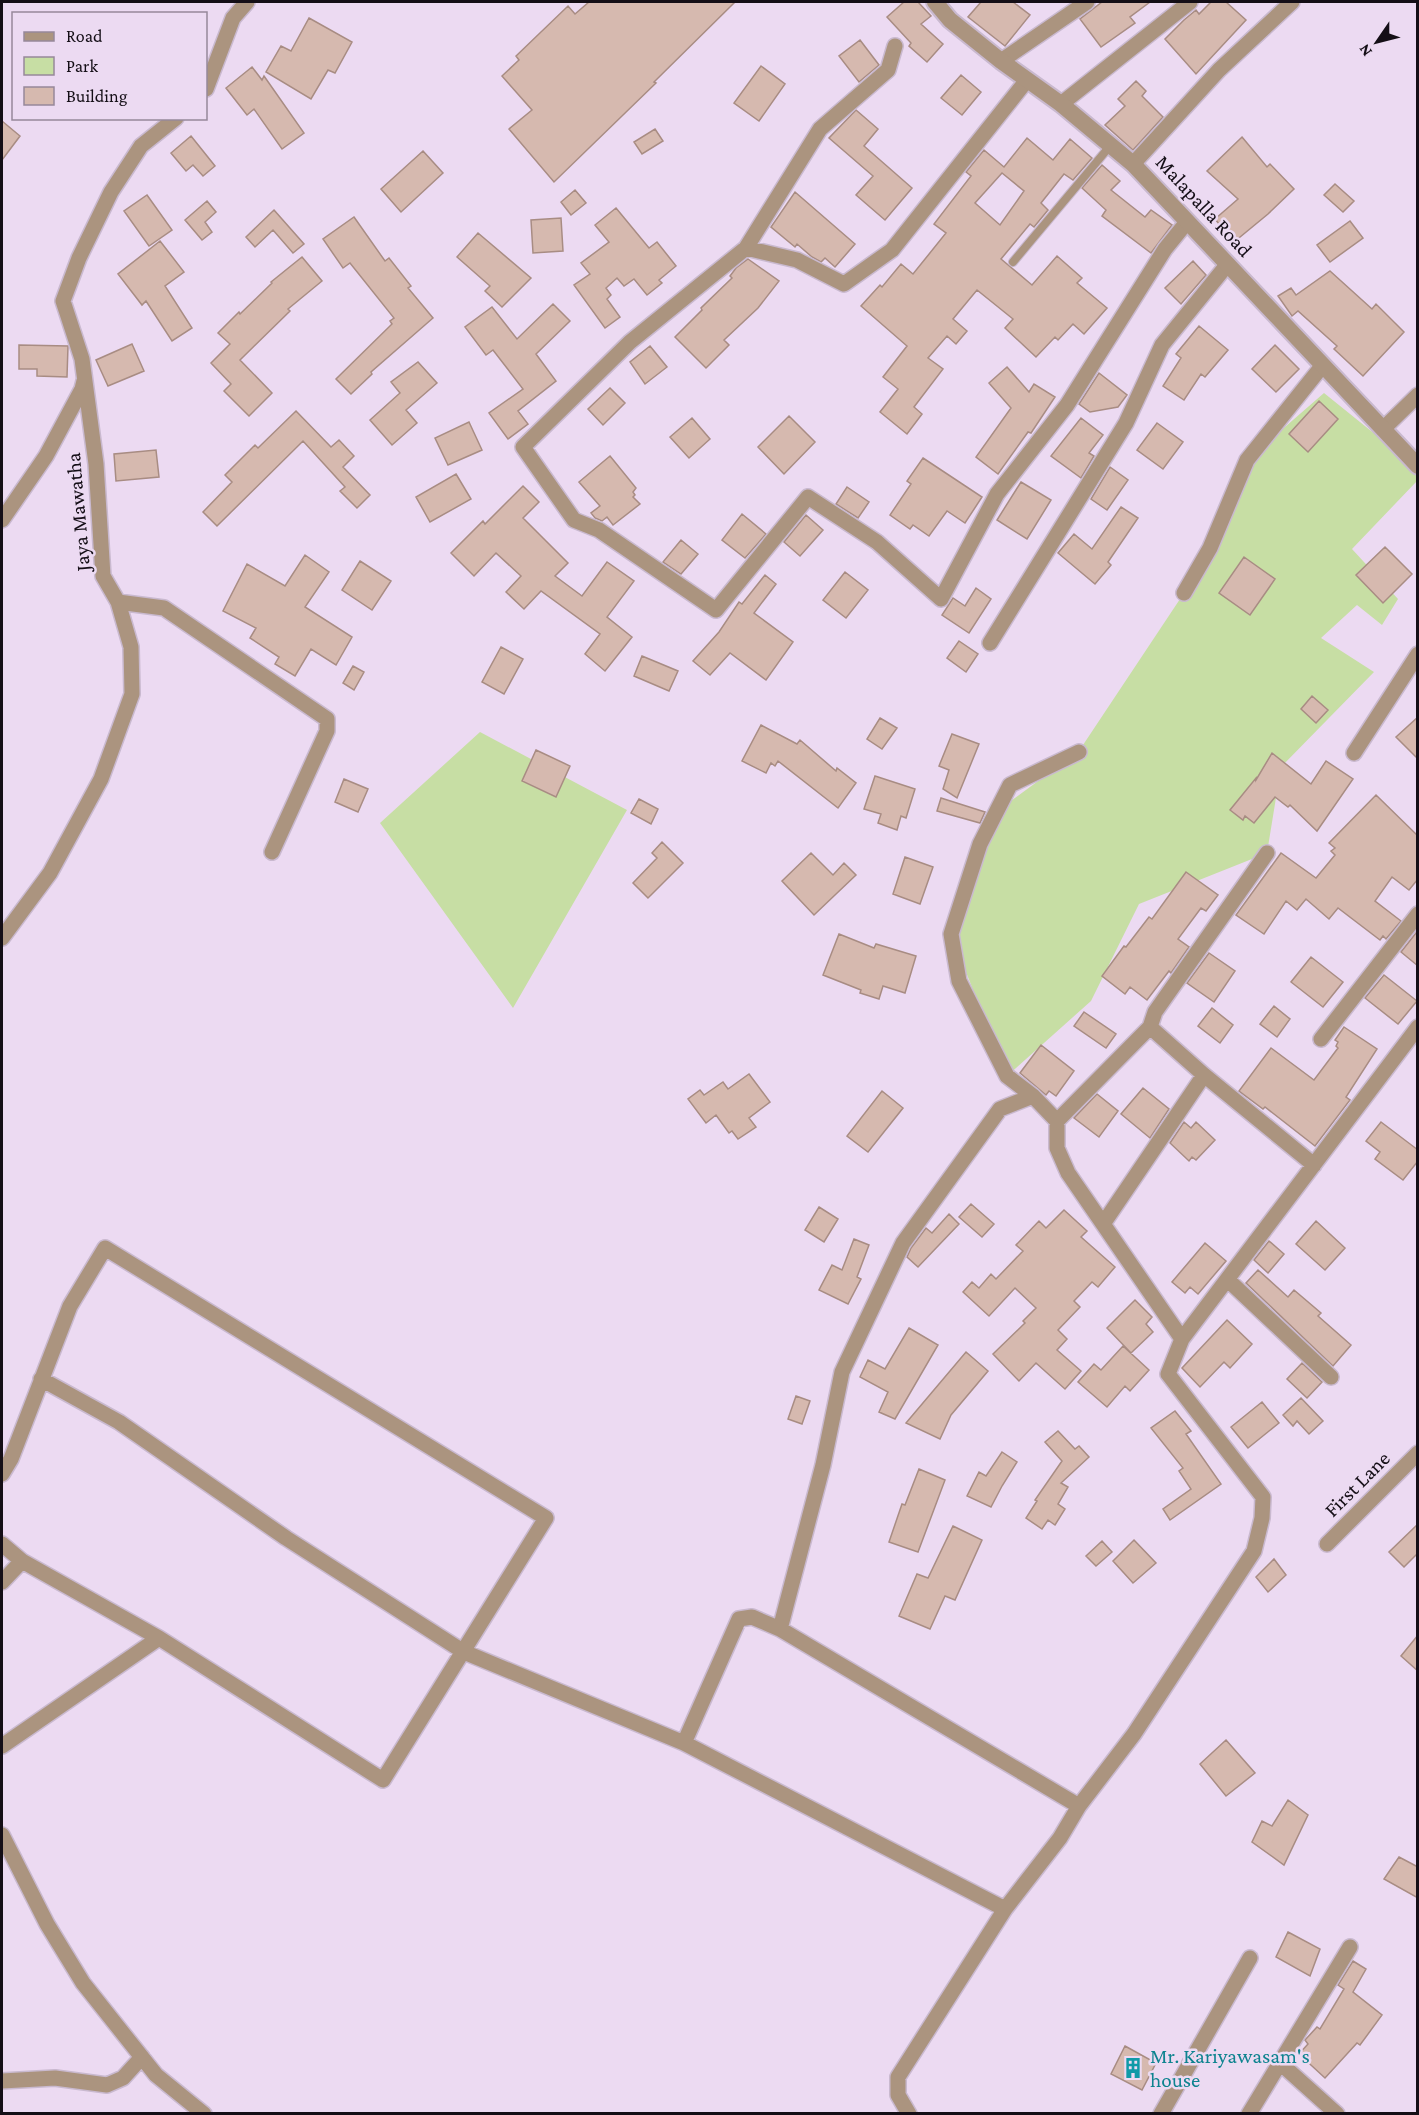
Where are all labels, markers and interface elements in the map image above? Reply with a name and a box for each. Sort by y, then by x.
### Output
legend [12,12,207,120]
north arrow [1347,12,1407,72]
text: Road [66,26,103,46]
text: N [1355,41,1375,60]
text: Park [66,56,98,76]
text: Building [66,86,128,106]
street label: Malapalla Road [1151,150,1257,262]
street label: Jaya Mawatha [61,451,95,574]
street label: First Lane [1319,1446,1395,1522]
place label: Mr. Kariyawasam's house [1150,2044,1310,2092]
building icon: Mr. Kariyawasam's house [1121,2056,1145,2080]

